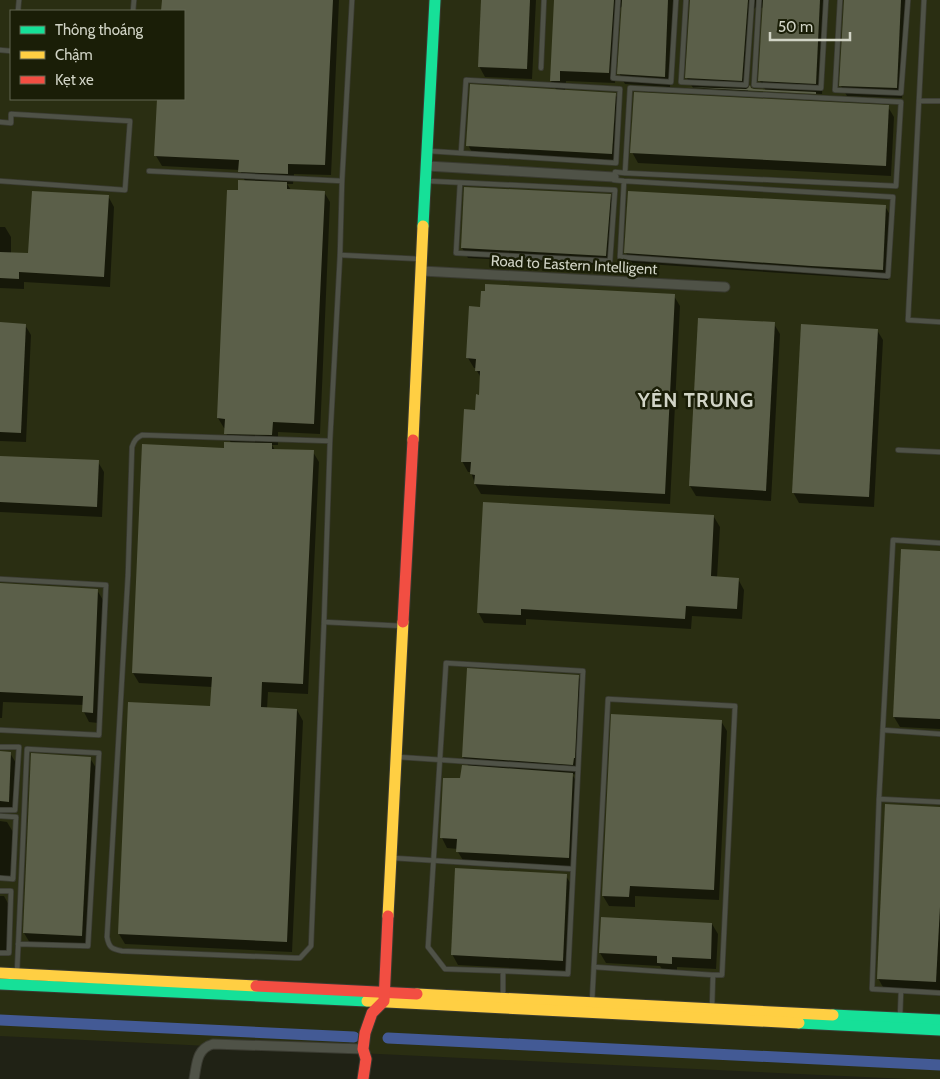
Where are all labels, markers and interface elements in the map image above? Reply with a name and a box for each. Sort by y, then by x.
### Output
legend [10,10,185,100]
scale bar [770,10,850,42]
text: 50 m [778,18,813,36]
text: Thông thoáng [55,21,144,39]
text: Chậm [55,46,93,64]
text: Kẹt xe [55,71,94,89]
street label: Road to Eastern Intelligent [490,252,658,278]
district label: YÊN TRUNG [637,388,754,412]

